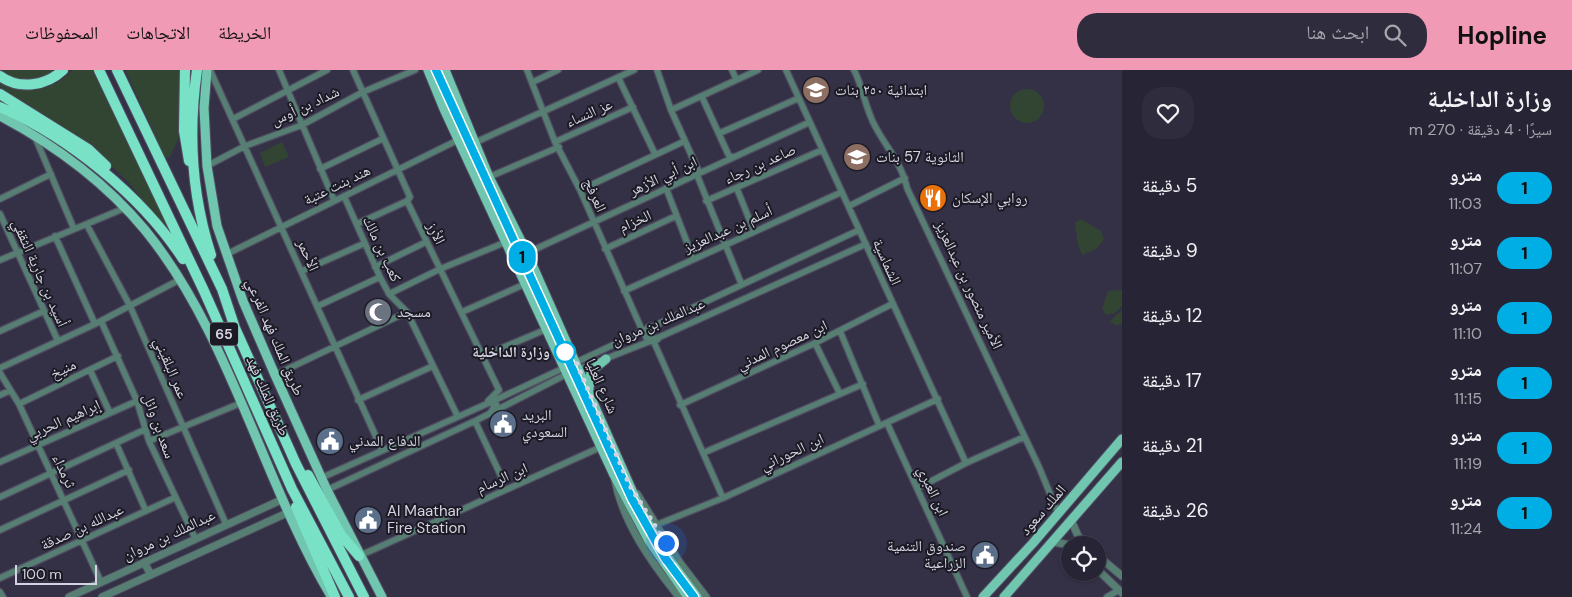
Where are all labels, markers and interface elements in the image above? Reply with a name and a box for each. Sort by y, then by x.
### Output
search box [1077,13,1427,58]
text: ابحث هنا [1306,20,1369,45]
text: Hopline [1457,20,1547,51]
text: المحفوظات [25,21,98,45]
text: الاتجاهات [126,21,190,45]
text: الخريطة [218,21,271,45]
icon: search [1381,21,1409,49]
school or university icon: ابتدائية ٢٥٠ بنات [801,75,831,105]
place label: ابتدائية ٢٥٠ بنات [835,80,927,100]
street label: شداد بن أوس [267,81,343,131]
text: وزارة الداخلية [1428,83,1552,114]
button: heart [1142,87,1194,139]
street label: عز النساء [563,94,616,132]
text: سيرًا · 4 دقيقة · 270 m [1409,119,1552,140]
street label: صاعد بن رجاء [721,139,799,189]
school or university icon: الثانوية 57 بنات [842,142,872,172]
place label: الثانوية 57 بنات [876,147,964,167]
street label: ابن أبي الأزهر [625,151,701,203]
street label: هند بنت عتبة [300,160,374,210]
text: مترو [1449,162,1482,187]
text: 5 دقيقة [1142,173,1197,198]
street label: العرفج [579,175,611,215]
text: 1 [1521,176,1528,200]
restaurant icon: روابي الإسكان [918,183,948,213]
place label: روابي الإسكان [952,188,1028,210]
text: 11:03 [1448,193,1482,214]
street label: أسلم بن عبدالعزيز [680,200,776,258]
street label: الخزام [616,205,654,237]
street label: كعب بن مالك [358,213,406,285]
street label: أسيد بن جارية الثقفي [6,216,73,331]
street label: الأرز [422,217,450,248]
street label: الأمير منصور بن عبدالعزيز [930,217,1008,352]
text: مترو [1449,227,1482,252]
street label: الأحمر [292,235,324,274]
street label: الشماسية [868,236,906,288]
text: 9 دقيقة [1142,238,1198,263]
line badge: 1 [506,241,538,273]
text: 1 [1521,241,1528,265]
text: 1 [519,245,525,269]
text: 11:07 [1450,258,1482,279]
street label: طريق الملك فهد الفرعي [242,275,308,399]
text: مترو [1449,292,1482,317]
street label: عبدالملك بن مروان [608,293,708,351]
mosque icon: مسجد [363,297,393,327]
place label: مسجد [397,302,431,322]
text: 12 دقيقة [1142,303,1203,328]
text: 1 [1521,306,1528,330]
street label: ابن معصوم المدني [733,315,831,376]
road number: 65 [210,322,238,346]
text: 11:10 [1453,323,1482,344]
street label: عمر البلقيني [148,334,193,403]
marker: وزارة الداخلية [554,341,576,363]
place label: وزارة الداخلية [472,342,550,362]
street label: طريق الملك فهد [242,353,294,439]
street label: منيخ [47,354,79,384]
street label: شارع العليا [581,355,623,417]
text: مترو [1449,357,1482,382]
text: 17 دقيقة [1142,368,1202,393]
text: 1 [1521,371,1528,395]
text: 11:15 [1454,388,1482,409]
street label: سعد بن وائل [138,391,180,461]
street label: إبراهيم الحربي [23,395,104,447]
place label: البريد السعودي [522,405,567,444]
public building icon: البريد السعودي [488,409,518,439]
text: مترو [1449,422,1482,447]
public building icon: الدفاع المدني [315,426,345,456]
street label: ابن الحوراني [757,429,828,477]
place label: الدفاع المدني [349,431,421,453]
text: 21 دقيقة [1142,433,1203,458]
text: 1 [1521,436,1528,460]
street label: ثرمداء [47,451,81,491]
text: 11:19 [1454,453,1482,474]
street label: ابن الرسام [473,458,531,498]
street label: ابن العبري [911,463,953,520]
street label: الملك سعود [1015,480,1071,540]
text: مترو [1449,487,1482,512]
text: 26 دقيقة [1142,498,1209,523]
street label: عبدالله بن صدقة [37,499,127,555]
place label: Al Maathar Fire Station [387,501,466,538]
text: 1 [1521,501,1528,525]
street label: عبدالملك بن مروان [120,505,219,565]
public building icon: Al Maathar Fire Station [353,505,383,535]
text: 11:24 [1450,518,1482,539]
your location [654,531,679,556]
place label: صندوق التنمية الزراعية [887,536,966,573]
map controls [1061,536,1106,581]
button: locate [1061,536,1106,581]
public building icon: صندوق التنمية الزراعية [970,540,1000,570]
scale bar [15,562,98,585]
text: 100 m [22,565,62,583]

